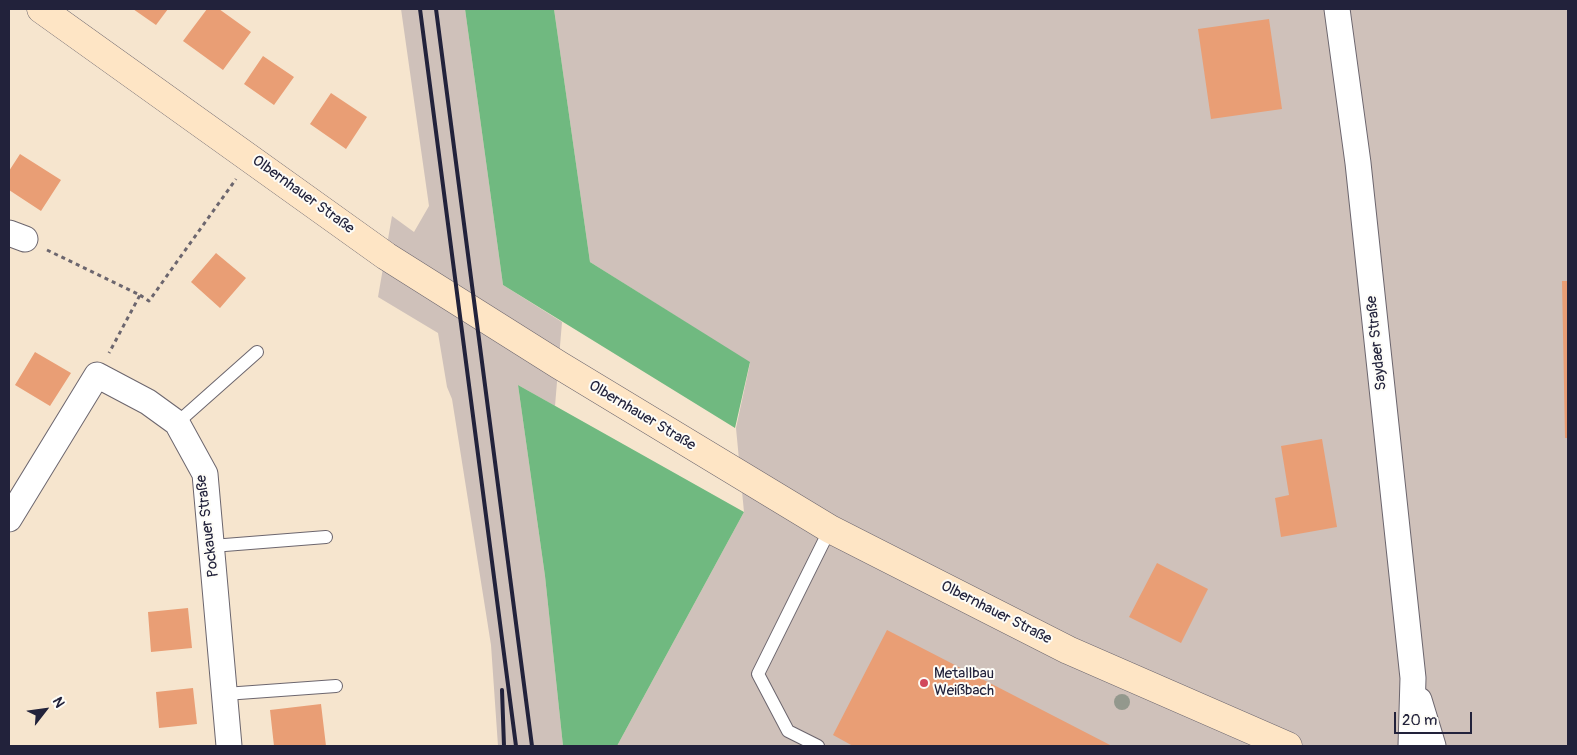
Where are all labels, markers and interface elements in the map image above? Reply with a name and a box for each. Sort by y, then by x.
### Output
street label: Olbernhauer Straße [249,152,357,238]
street label: Saydaer Straße [1363,295,1391,391]
street label: Olbernhauer Straße [585,377,699,455]
street label: Pockauer Straße [193,474,223,578]
street label: Olbernhauer Straße [938,577,1054,649]
place label: Metallbau Weißbach [934,665,994,700]
marker: Metallbau Weißbach [918,677,930,689]
north arrow [20,685,70,735]
text: N [49,694,68,711]
scale bar [1397,702,1474,734]
text: 20 m [1402,711,1437,730]

